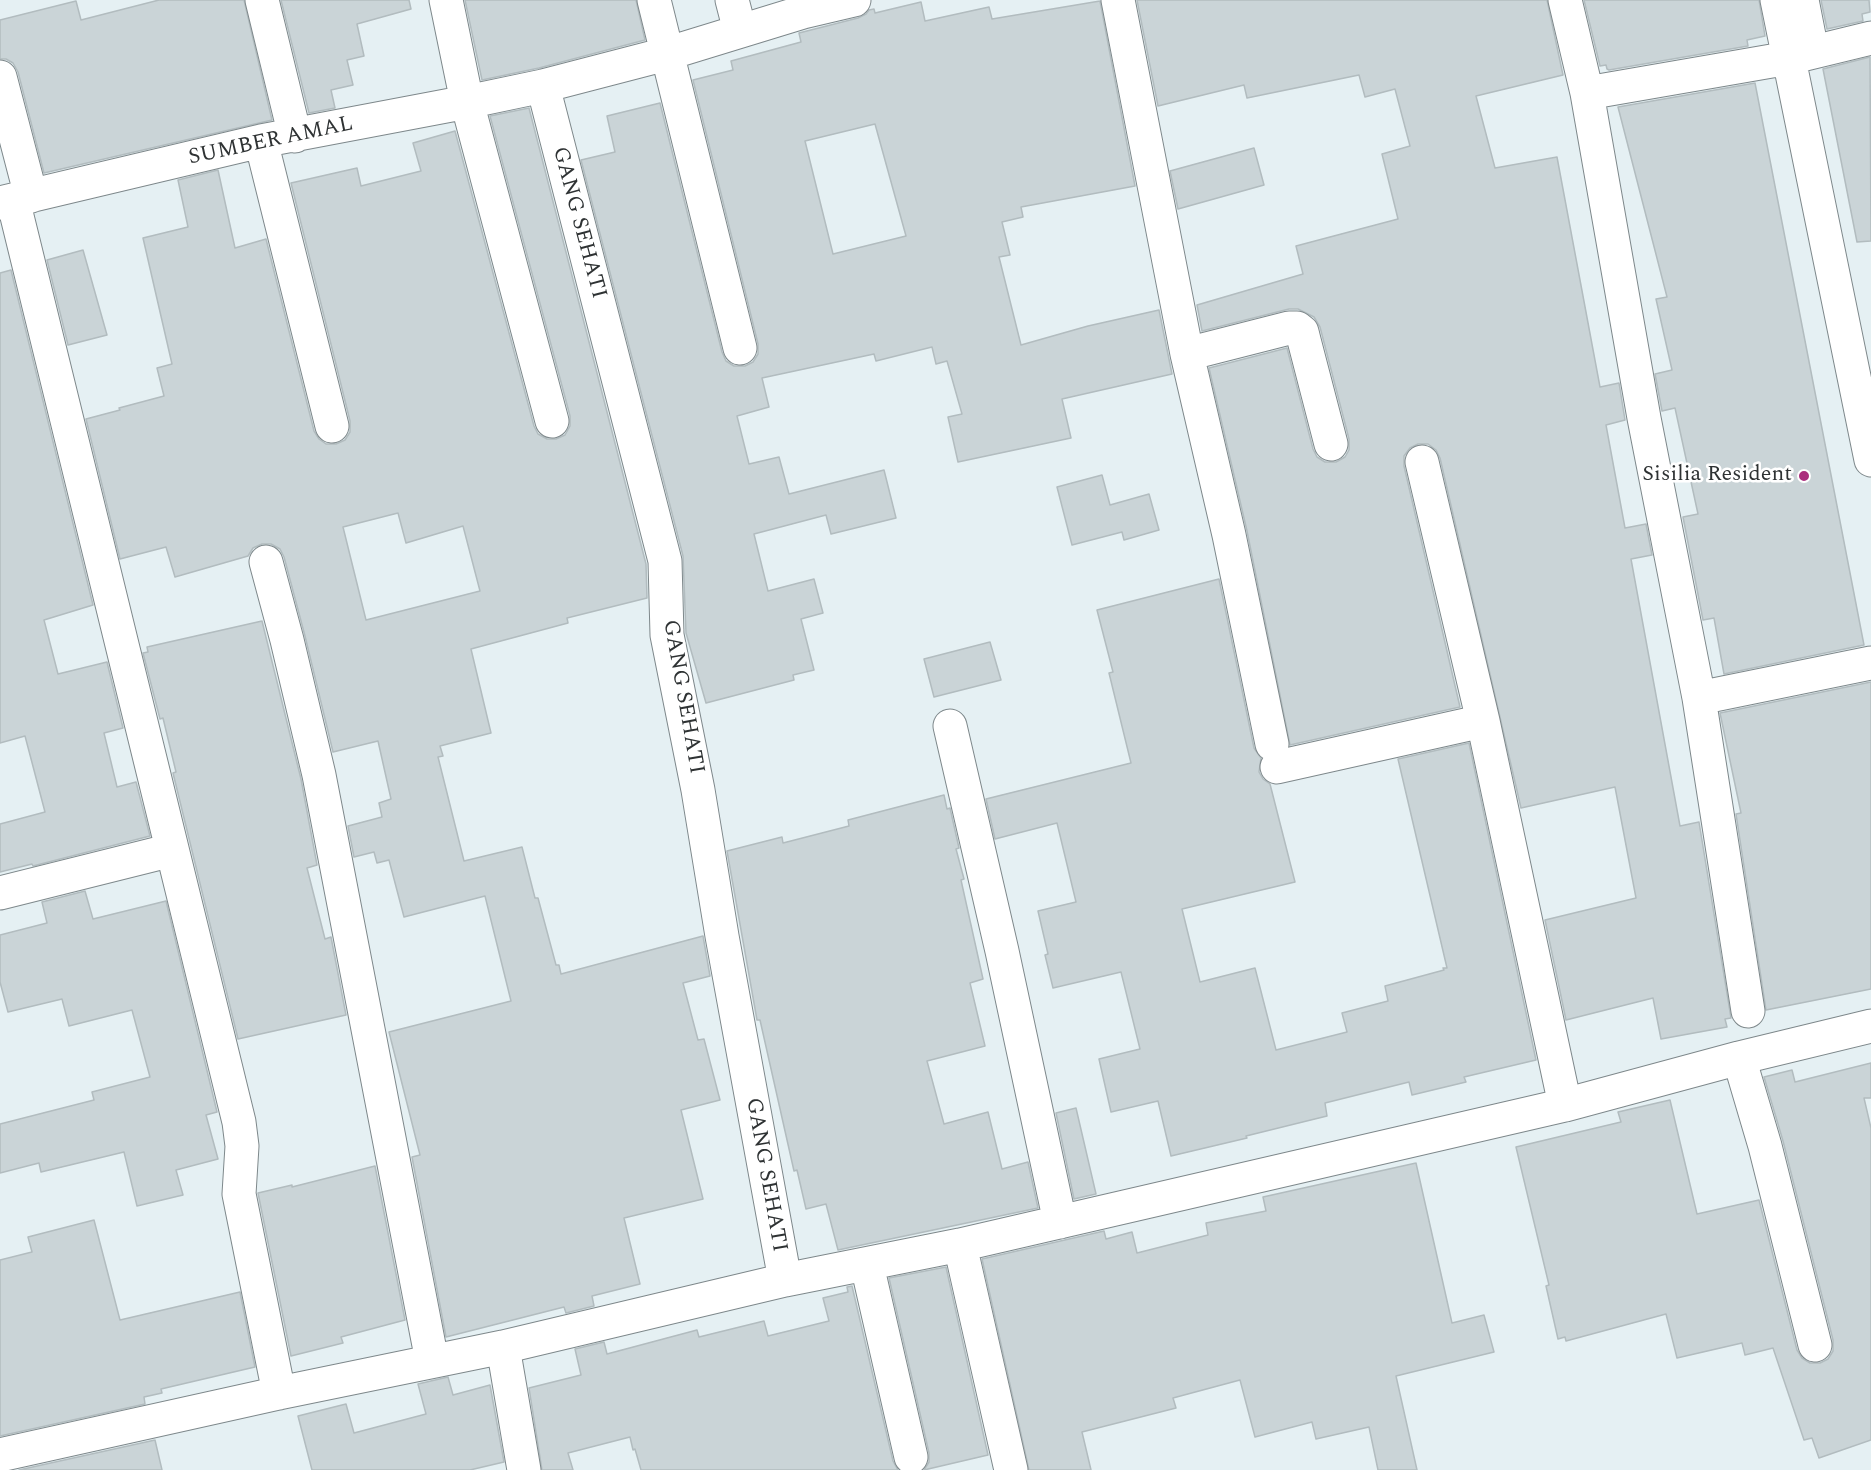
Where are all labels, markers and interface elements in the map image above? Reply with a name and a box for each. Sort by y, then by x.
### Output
street label: SUMBER AMAL [186,112,356,172]
street label: GANG SEHATI [545,144,611,302]
place label: Sisilia Resident [1642,463,1792,489]
marker: Sisilia Resident [1797,469,1811,483]
street label: GANG SEHATI [655,618,709,776]
street label: GANG SEHATI [738,1096,792,1254]

